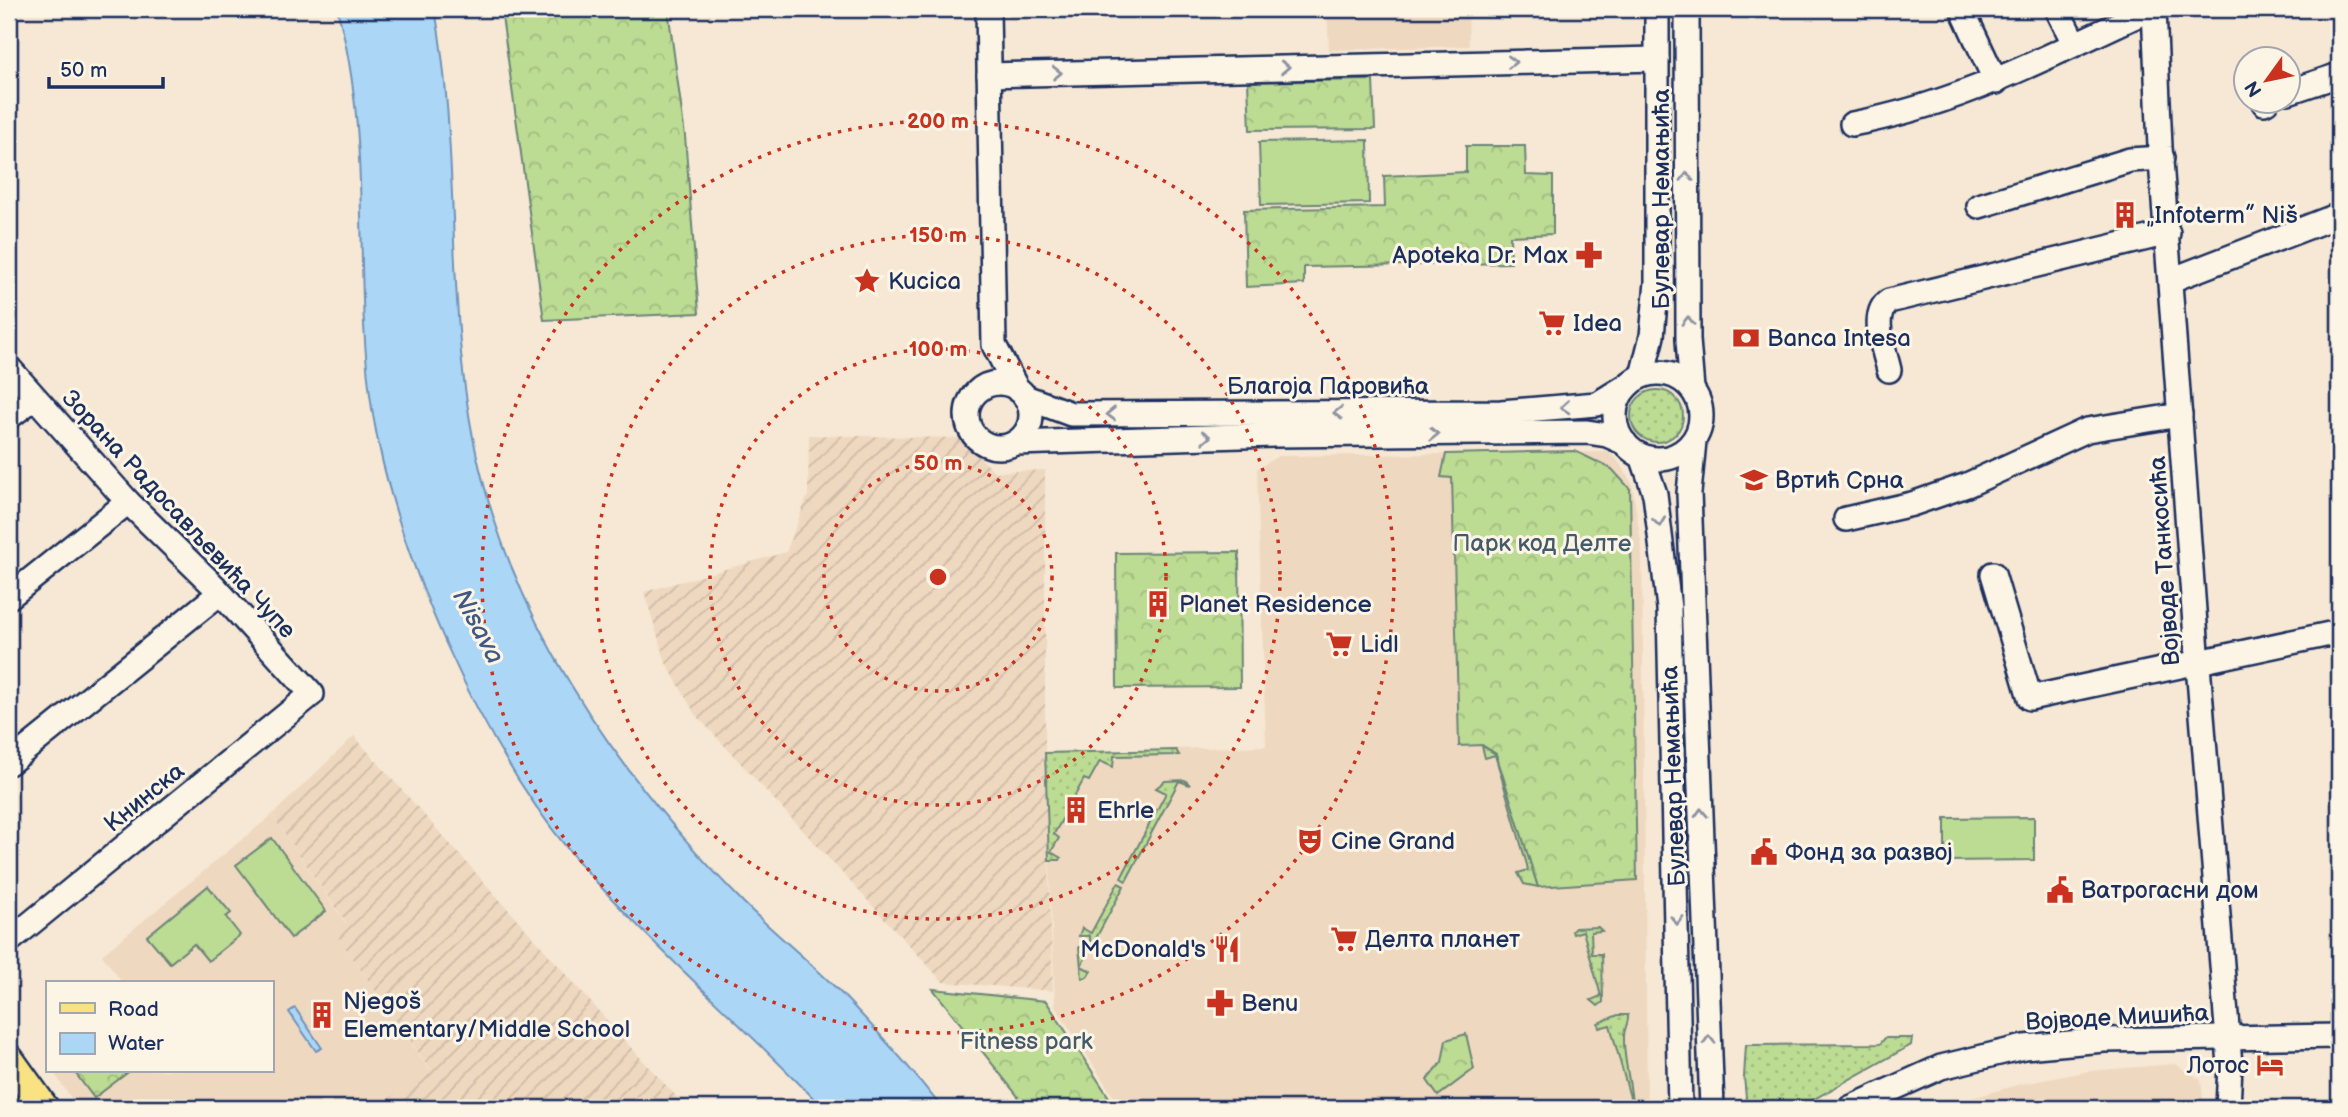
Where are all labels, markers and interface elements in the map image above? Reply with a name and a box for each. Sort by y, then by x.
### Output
scale bar [49,46,163,90]
north arrow [2232,46,2302,116]
one-way arrow [1507,54,1518,70]
text: 50 m [60,58,107,83]
one-way arrow [1279,59,1290,74]
one-way arrow [1053,65,1063,81]
text: N [2240,76,2268,101]
street label: Булевар Немањића [1647,89,1676,310]
text: 200 m [907,109,969,134]
one-way arrow [1680,172,1695,183]
building icon: „Infoterm” Niš [2110,200,2140,230]
place label: „Infoterm” Niš [2146,201,2299,230]
text: 150 m [909,223,967,248]
pharmacy icon: Apoteka Dr. Max [1574,240,1604,270]
place label: Apoteka Dr. Max [1392,241,1568,270]
place icon: Kucica [852,266,882,296]
place label: Kucica [888,267,961,296]
supermarket icon: Idea [1537,308,1567,338]
place label: Idea [1573,309,1622,338]
one-way arrow [1680,315,1696,326]
bank icon: Banca Intesa [1731,323,1761,353]
place label: Banca Intesa [1767,324,1911,353]
text: 100 m [909,337,967,362]
street label: Благоја Паровића [1227,372,1429,401]
street label: Зорана Радосављевића Чупе [56,384,302,645]
one-way arrow [1560,399,1571,414]
one-way arrow [1332,405,1343,421]
one-way arrow [1105,406,1115,422]
one-way arrow [1429,426,1439,442]
one-way arrow [1201,429,1212,445]
text: 50 m [914,451,962,476]
street label: Војводе Танкосића [2143,455,2186,667]
school or university icon: Вртић Срна [1739,465,1769,495]
place label: Вртић Срна [1775,466,1904,495]
one-way arrow [1651,516,1666,528]
park label: Парк код Делте [1453,529,1631,558]
centre of rings [926,565,950,589]
water label: Nisava [445,584,510,669]
building icon: Planet Residence [1143,589,1173,619]
place label: Planet Residence [1179,590,1372,619]
supermarket icon: Lidl [1324,629,1354,659]
place label: Lidl [1360,630,1399,659]
street label: Булевар Немањића [1655,665,1692,887]
street label: Книнска [99,756,190,838]
building icon: Ehrle [1061,795,1091,825]
place label: Ehrle [1097,796,1154,825]
one-way arrow [1693,807,1708,818]
theatre icon: Cine Grand [1295,826,1325,856]
place label: Cine Grand [1331,827,1455,856]
public building icon: Фонд за развој [1749,837,1779,867]
place label: Фонд за развој [1785,838,1953,867]
public building icon: Ватрогасни дом [2045,875,2075,905]
place label: Ватрогасни дом [2081,876,2259,905]
one-way arrow [1669,916,1685,926]
supermarket icon: Делта планет [1329,924,1359,954]
place label: Делта планет [1365,925,1520,954]
restaurant icon: McDonald's [1212,934,1242,964]
place label: McDonald's [1080,935,1206,964]
legend [46,981,273,1072]
place label: Njegoš Elementary/Middle School [343,987,630,1044]
pharmacy icon: Benu [1205,988,1235,1018]
place label: Benu [1241,989,1298,1018]
text: Road [108,997,159,1022]
street label: Војводе Мишића [2025,998,2209,1037]
building icon: Njegoš Elementary/Middle School [307,1000,337,1030]
park label: Fitness park [959,1027,1093,1056]
text: Water [108,1031,164,1056]
one-way arrow [1701,1034,1716,1045]
hotel icon: Лотос [2255,1050,2285,1080]
place label: Лотос [2186,1051,2249,1080]

